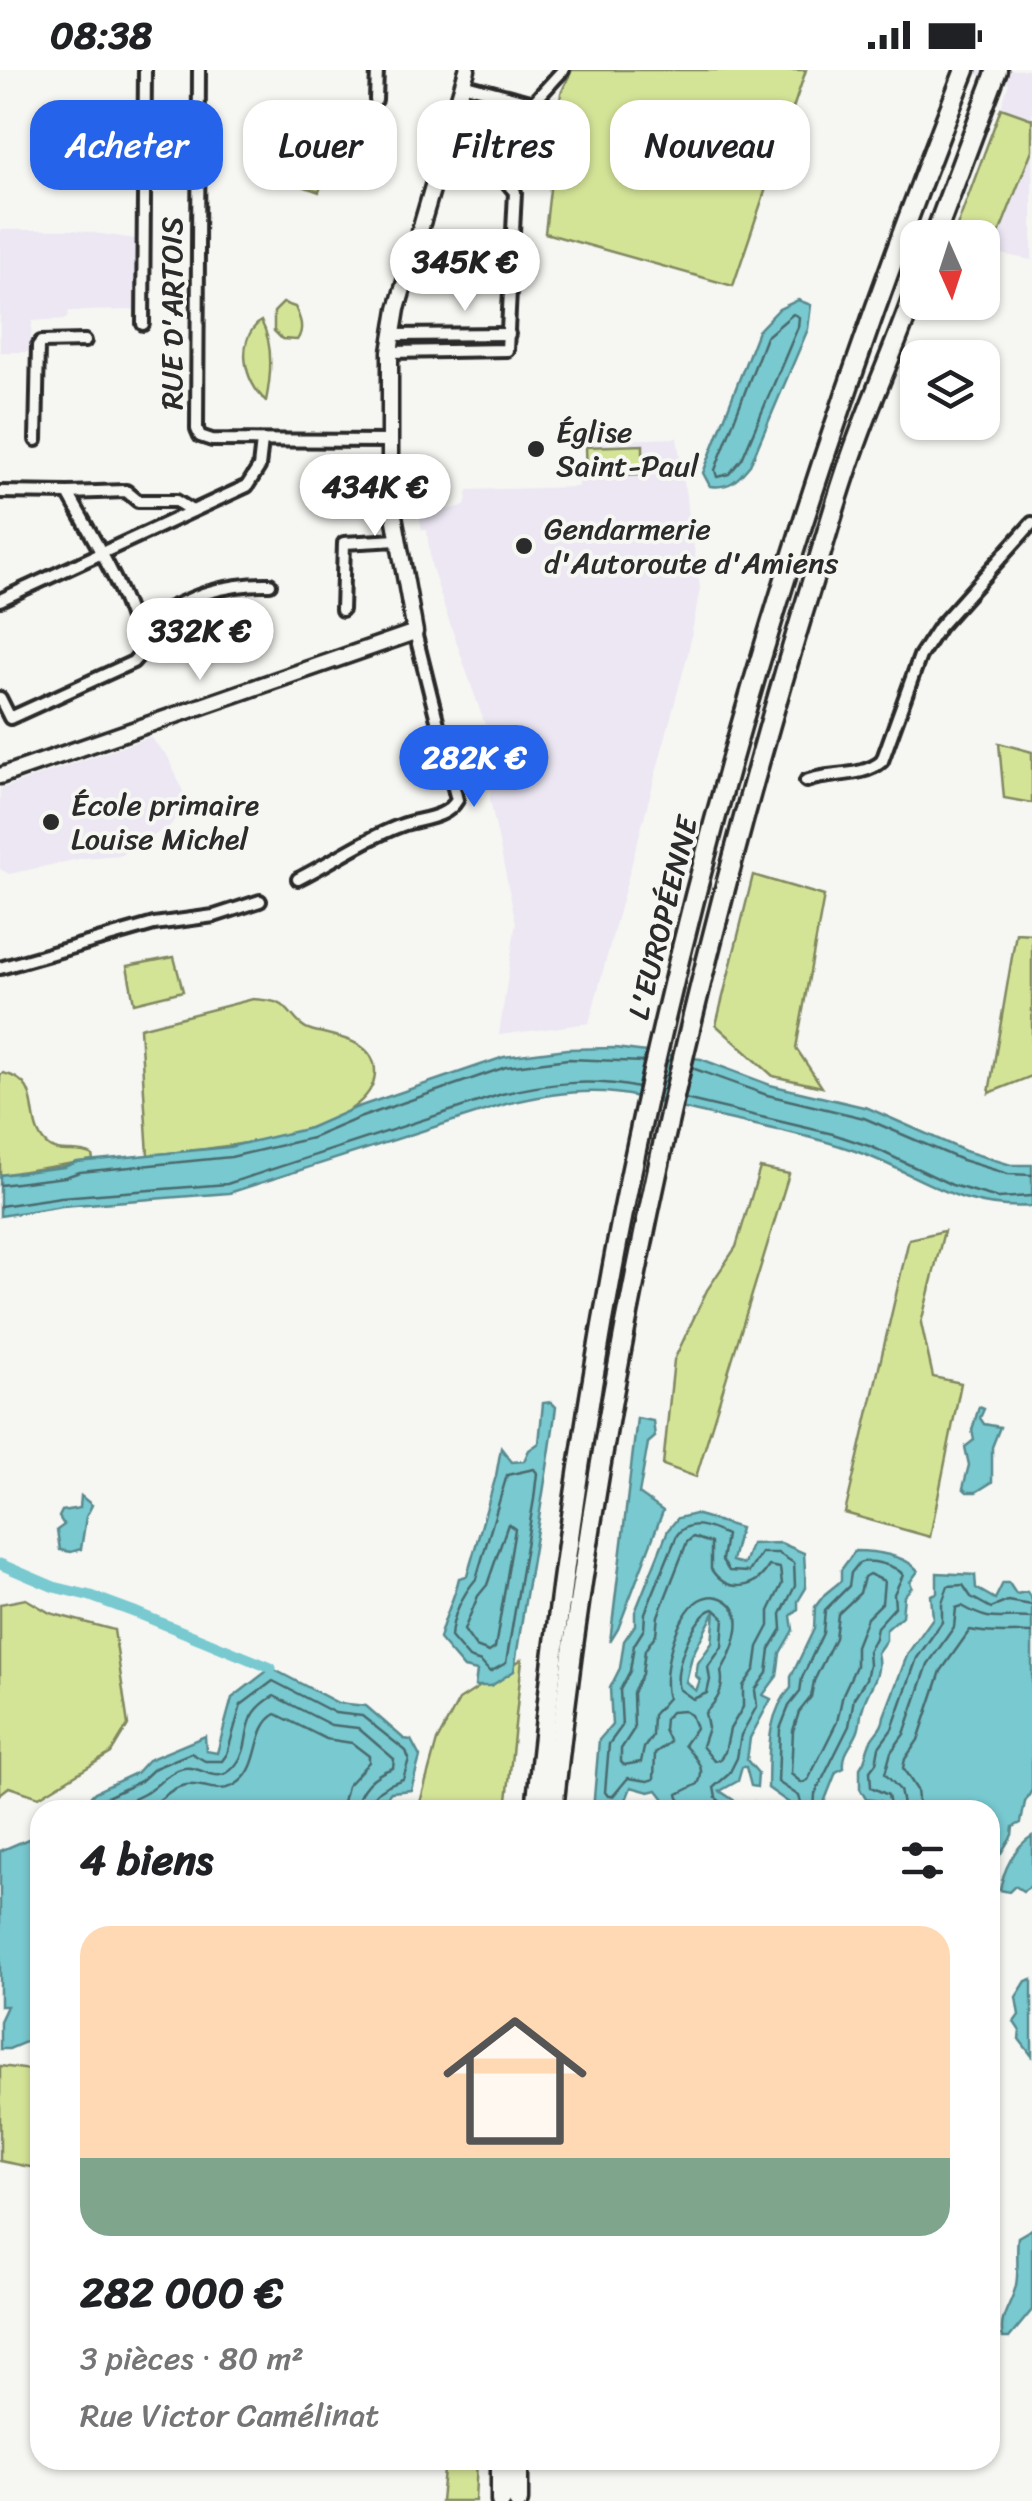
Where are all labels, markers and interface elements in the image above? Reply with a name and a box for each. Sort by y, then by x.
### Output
text: 08:38 [50,2,152,69]
chip: Acheter [30,100,223,190]
chip: Louer [243,100,397,190]
chip: Filtres [417,100,590,190]
chip: Nouveau [610,100,810,190]
street label: RUE D'ARTOIS [145,216,199,410]
north arrow [900,220,1000,320]
map controls [900,220,1000,440]
pin: 345K € [384,229,546,314]
text: 345K € [412,233,518,290]
button: layers [900,340,1000,440]
place label: Église Saint-Paul [556,405,699,493]
marker: Église Saint-Paul [525,438,547,460]
pin: 434K € [294,454,456,539]
text: 434K € [322,458,428,515]
place label: Gendarmerie d'Autoroute d'Amiens [544,502,838,590]
marker: Gendarmerie d'Autoroute d'Amiens [513,535,535,557]
pin: 332K € [119,598,281,683]
text: 332K € [149,602,251,659]
pin: 282K € [393,725,555,810]
text: 282K € [421,729,527,786]
place label: École primaire Louise Michel [71,778,259,866]
street label: L'EUROPÉENNE [612,808,715,1025]
marker: École primaire Louise Michel [40,811,62,833]
text: 4 biens [80,1823,213,1897]
icon: filters [895,1833,950,1888]
icon: home [425,1991,605,2171]
text: 282 000 € [80,2256,283,2330]
text: 3 pièces · 80 m² [80,2330,304,2387]
text: Rue Victor Camélinat [80,2387,379,2444]

